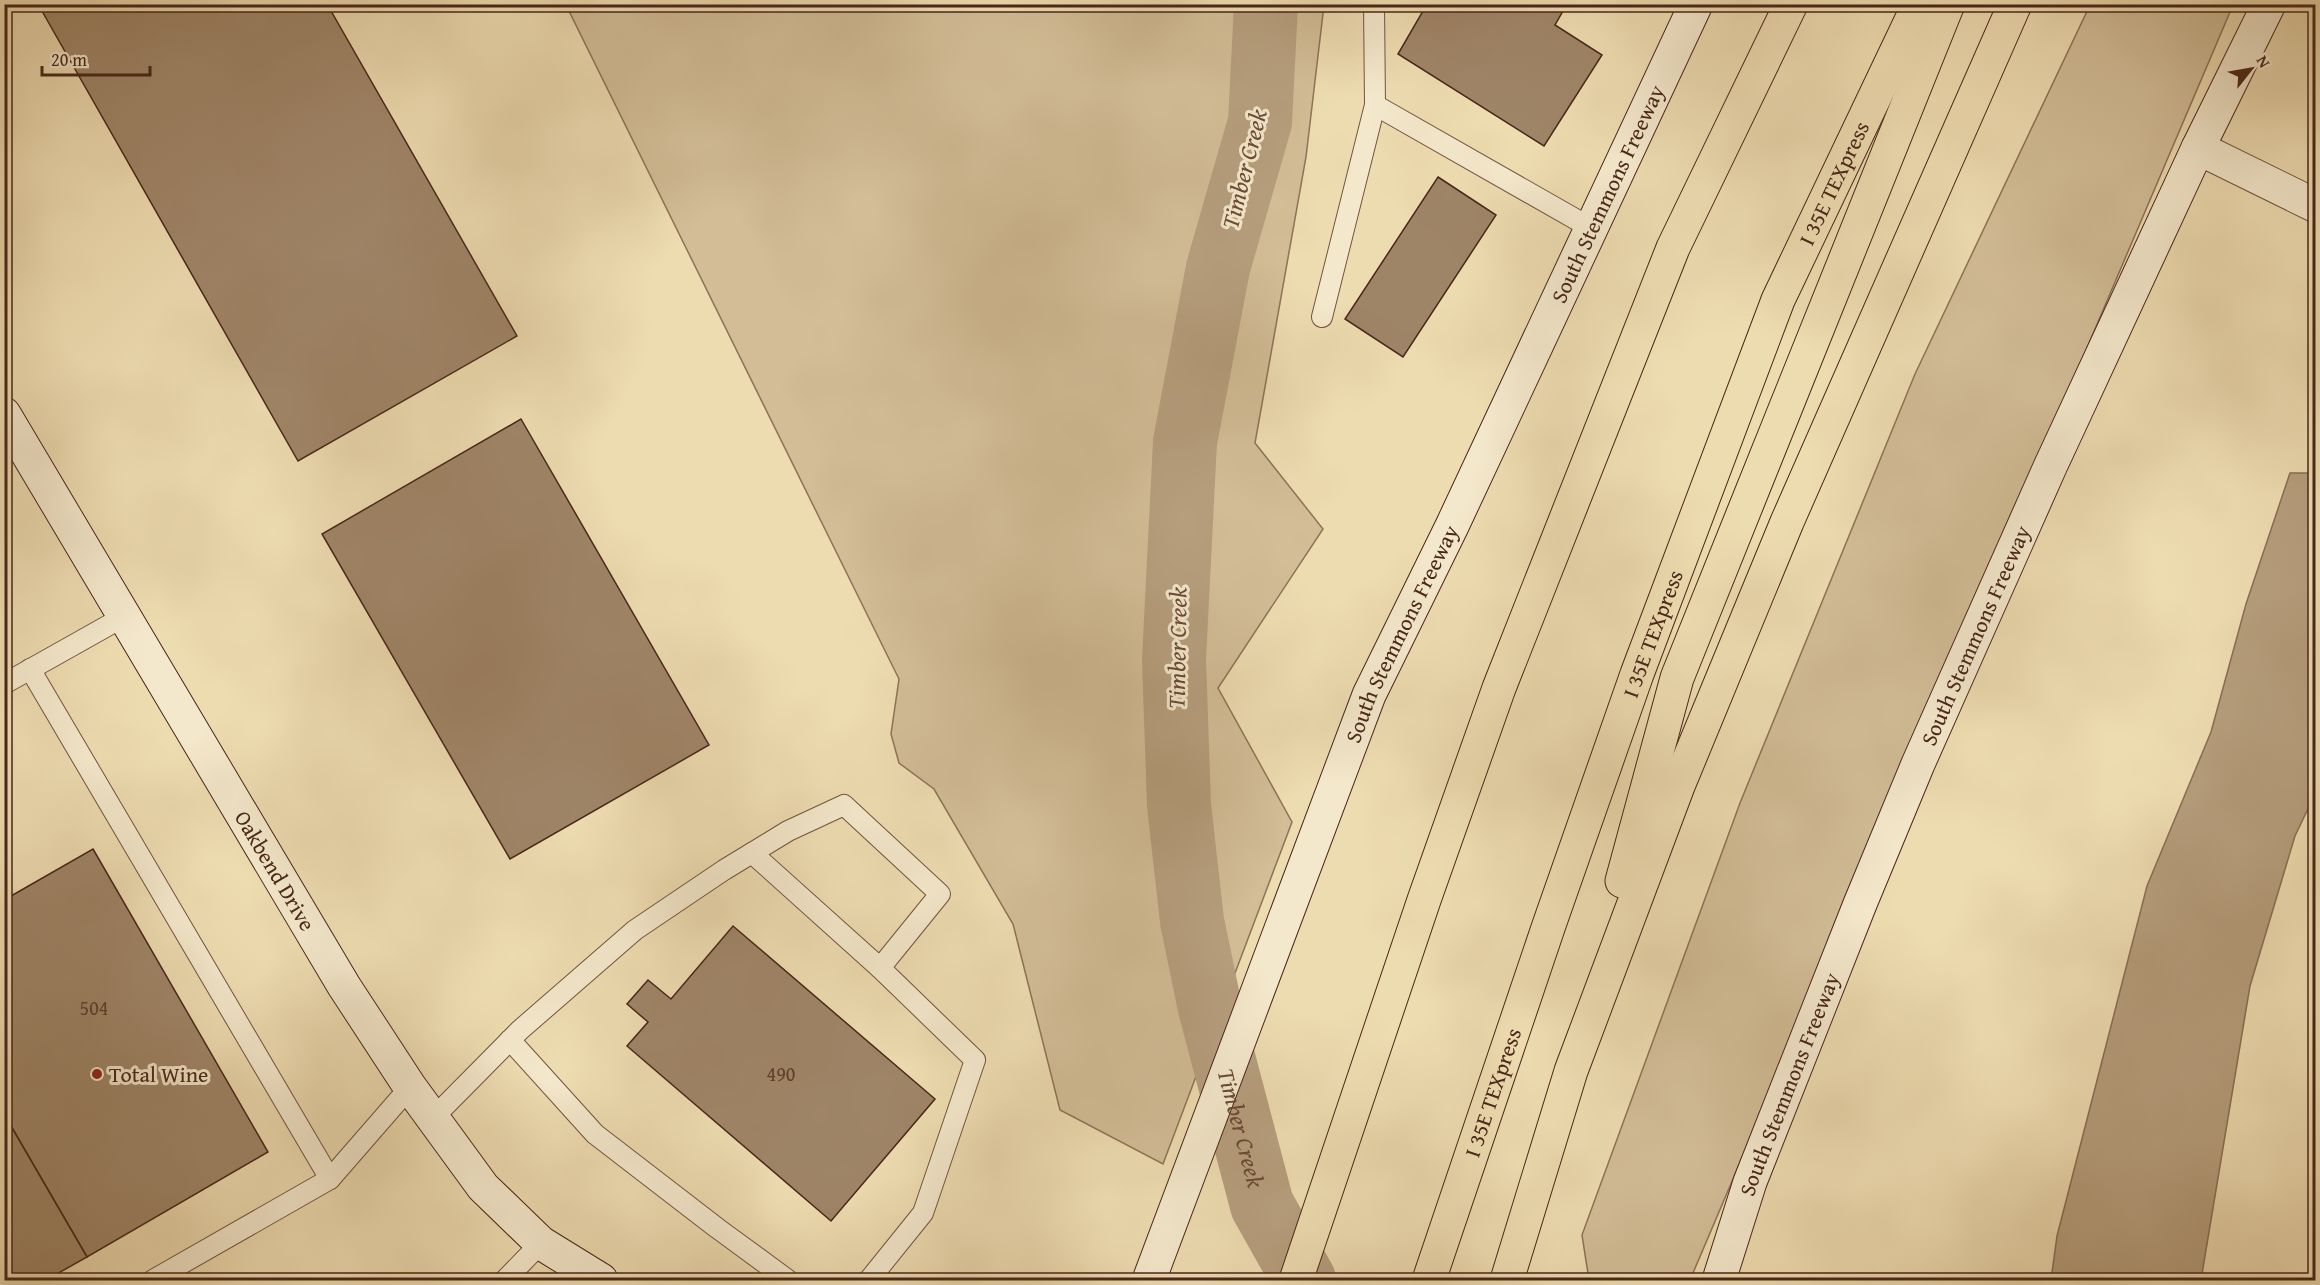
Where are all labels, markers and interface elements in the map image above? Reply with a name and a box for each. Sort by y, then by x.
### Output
scale bar [42,39,150,77]
north arrow [2221,39,2281,99]
text: 20 m [51,46,87,73]
text: N [2251,51,2277,72]
street label: South Stemmons Freeway [1542,79,1672,308]
water label: Timber Creek [1212,106,1276,232]
street label: I 35E TEXpress [1790,115,1877,251]
street label: South Stemmons Freeway [1336,519,1466,747]
street label: South Stemmons Freeway [1912,520,2038,751]
street label: I 35E TEXpress [1614,565,1691,702]
water label: Timber Creek [1158,587,1196,709]
street label: Oakbend Drive [227,804,324,937]
street label: South Stemmons Freeway [1731,968,1847,1200]
house number: 504 [80,993,108,1022]
street label: I 35E TEXpress [1456,1024,1529,1161]
place label: Total Wine [109,1058,208,1090]
house number: 490 [767,1059,795,1088]
water label: Timber Creek [1209,1064,1274,1191]
marker: Total Wine [90,1067,104,1081]

